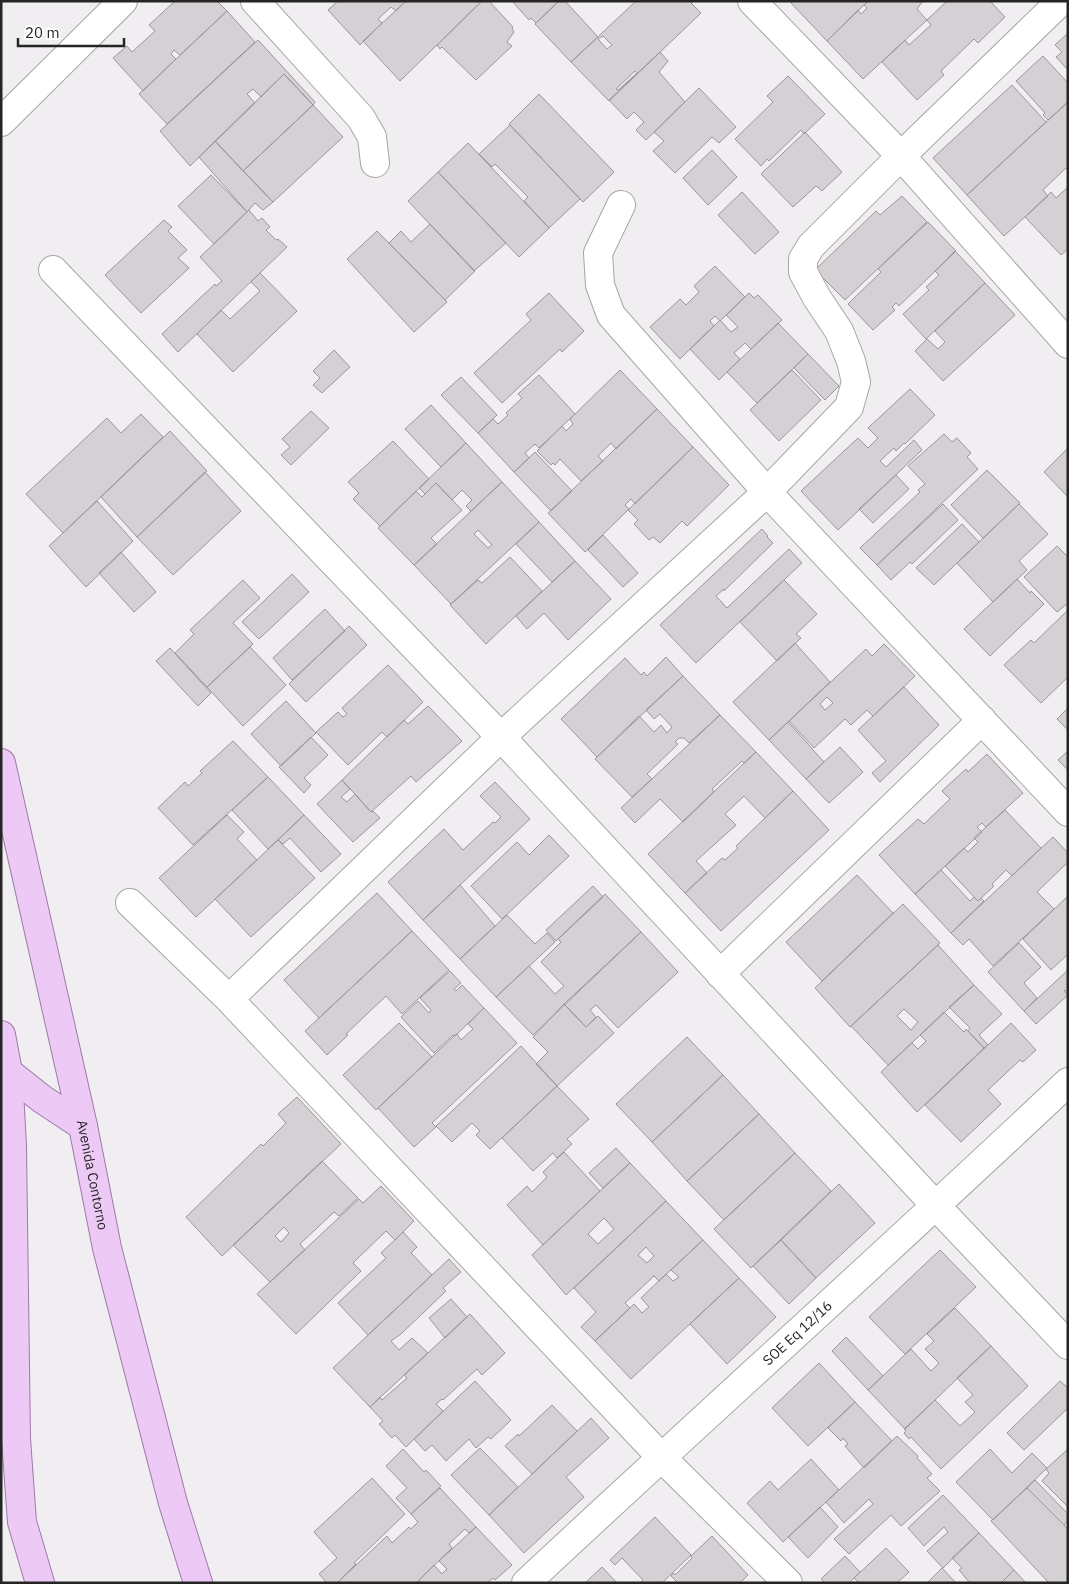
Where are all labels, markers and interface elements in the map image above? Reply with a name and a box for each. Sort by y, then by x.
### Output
scale bar [18,15,124,47]
text: 20 m [25,23,60,42]
street label: Avenida Contorno [73,1118,112,1232]
street label: SOE Eq 12/16 [759,1297,836,1369]

